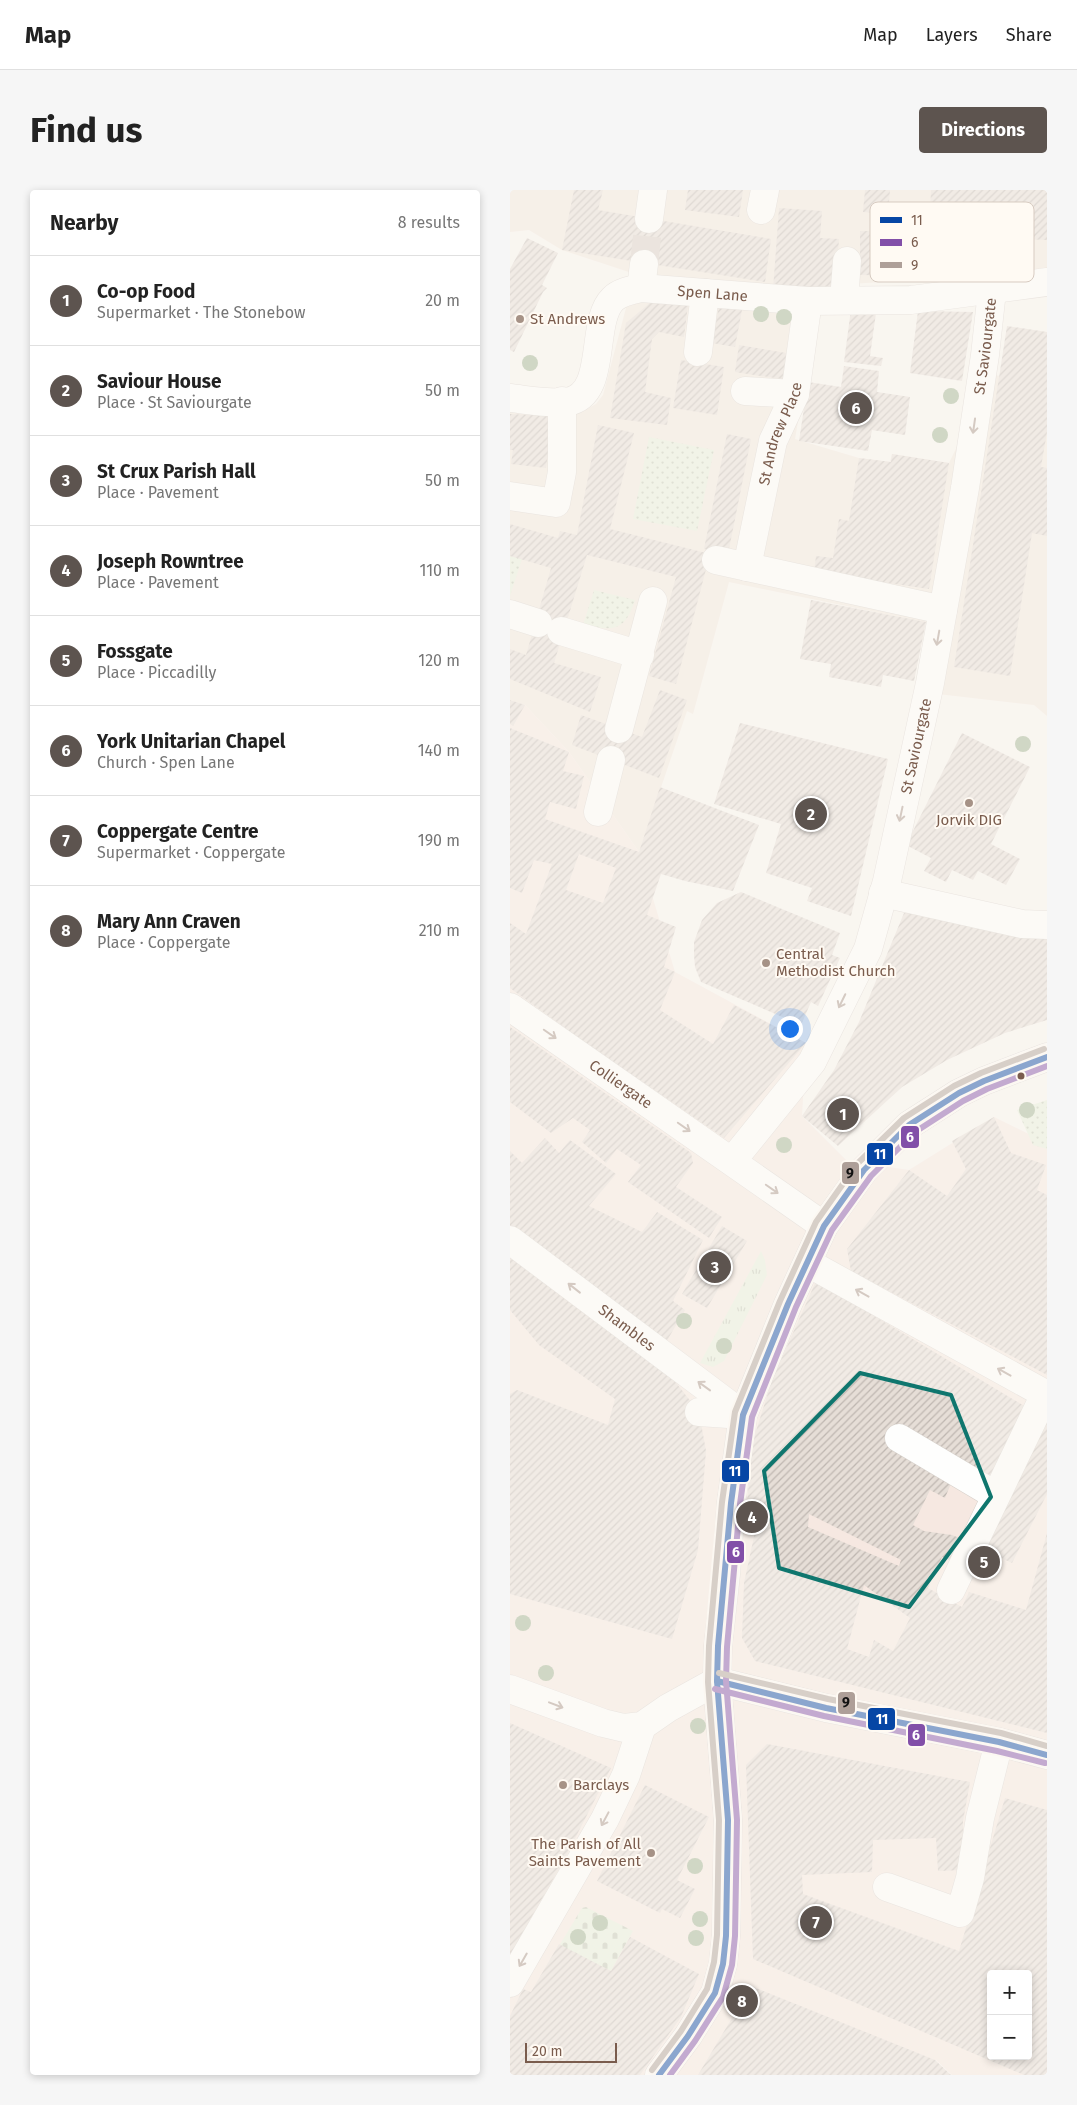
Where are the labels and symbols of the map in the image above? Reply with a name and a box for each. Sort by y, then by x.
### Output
legend [870,202,1034,282]
text: 11 [911,212,923,229]
text: 6 [911,234,918,251]
text: 9 [911,257,918,274]
street label: Spen Lane [677,282,749,305]
street label: St Saviourgate [970,297,1000,396]
place label: St Andrews [530,310,605,328]
marker: St Andrews [514,313,526,325]
street label: St Andrew Place [755,381,806,487]
pin: 6 [840,389,872,427]
one-way arrow [968,417,978,433]
one-way arrow [932,629,942,645]
street label: St Saviourgate [897,697,935,796]
pin: 2 [795,795,827,833]
marker: Jorvik DIG [963,797,975,809]
one-way arrow [896,805,905,821]
place label: Jorvik DIG [936,811,1002,829]
place label: Central Methodist Church [776,945,895,980]
marker: Central Methodist Church [760,957,772,969]
one-way arrow [837,993,846,1008]
your location [777,1016,803,1042]
one-way arrow [543,1029,557,1040]
street label: Colliergate [586,1056,656,1112]
unlabelled marker [1016,1071,1026,1081]
pin: 1 [827,1095,859,1133]
one-way arrow [676,1122,690,1132]
line badge: 6 [900,1125,920,1149]
text: 6 [906,1129,914,1146]
line badge: 11 [866,1142,894,1166]
text: 11 [874,1146,886,1163]
line badge: 9 [841,1161,860,1185]
text: 9 [846,1165,854,1182]
one-way arrow [764,1184,778,1194]
pin: 3 [699,1248,731,1286]
one-way arrow [567,1283,581,1293]
one-way arrow [855,1288,870,1298]
street label: Shambles [595,1301,659,1355]
one-way arrow [997,1367,1012,1377]
one-way arrow [697,1381,711,1391]
line badge: 11 [721,1459,750,1483]
text: 11 [729,1463,741,1480]
pin: 4 [736,1498,768,1536]
line badge: 6 [726,1540,745,1564]
pin: 5 [968,1543,1000,1581]
text: 6 [732,1544,740,1561]
line badge: 9 [837,1691,856,1715]
text: 9 [842,1694,850,1711]
one-way arrow [548,1701,563,1710]
line badge: 11 [867,1707,896,1731]
text: 11 [876,1711,888,1728]
line badge: 6 [907,1723,926,1747]
text: 6 [912,1727,920,1744]
place label: Barclays [573,1776,629,1794]
marker: Barclays [557,1779,569,1791]
one-way arrow [600,1812,610,1827]
place label: The Parish of All Saints Pavement [529,1835,642,1870]
marker: The Parish of All Saints Pavement [645,1847,657,1859]
pin: 7 [800,1903,832,1941]
one-way arrow [518,1952,528,1967]
pin: 8 [726,1982,758,2020]
scale bar [525,2040,618,2063]

